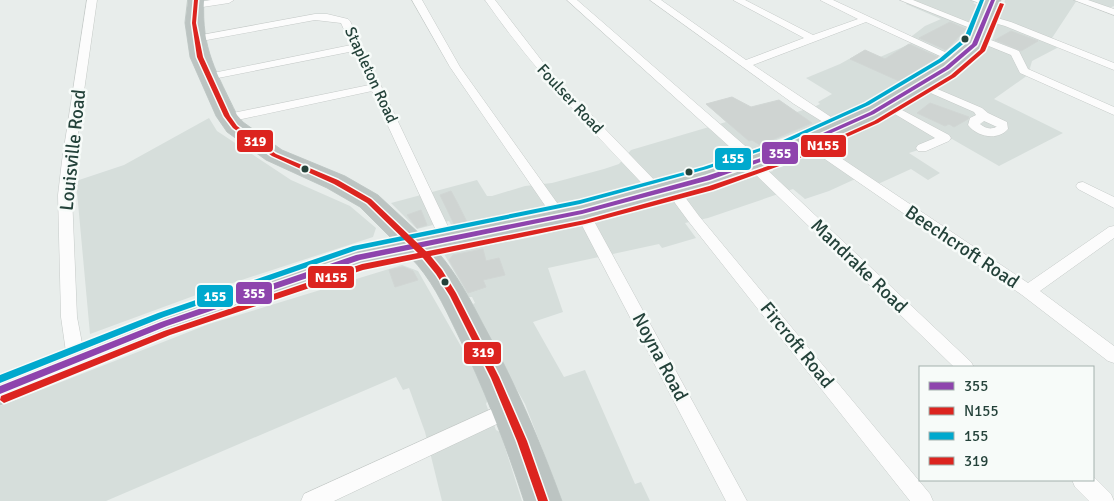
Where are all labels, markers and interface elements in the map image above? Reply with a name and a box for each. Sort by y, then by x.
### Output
street label: Stapleton Road [340,24,402,126]
unlabelled marker [960,34,970,44]
street label: Foulser Road [533,60,607,138]
street label: Louisville Road [55,88,91,212]
line badge: 319 [236,129,274,153]
text: 319 [244,133,267,150]
line badge: N155 [800,134,847,158]
text: N155 [807,137,839,154]
line badge: 355 [761,141,799,165]
text: 355 [769,145,791,162]
line badge: 155 [714,147,752,171]
text: 155 [722,150,744,167]
unlabelled marker [300,164,310,174]
unlabelled marker [684,167,694,177]
street label: Beechcroft Road [900,200,1024,294]
street label: Mandrake Road [806,214,912,318]
line badge: N155 [307,265,355,289]
text: N155 [315,269,347,286]
unlabelled marker [440,277,450,287]
line badge: 355 [235,281,273,305]
line badge: 155 [196,284,234,308]
text: 355 [243,285,265,302]
text: 155 [204,288,226,305]
street label: Fircroft Road [755,297,839,393]
street label: Noyna Road [627,309,693,405]
line badge: 319 [463,341,502,365]
text: 319 [472,344,495,361]
legend [919,366,1094,481]
text: 355 [964,377,988,395]
text: N155 [964,402,999,420]
text: 155 [964,427,988,445]
text: 319 [964,452,988,470]

